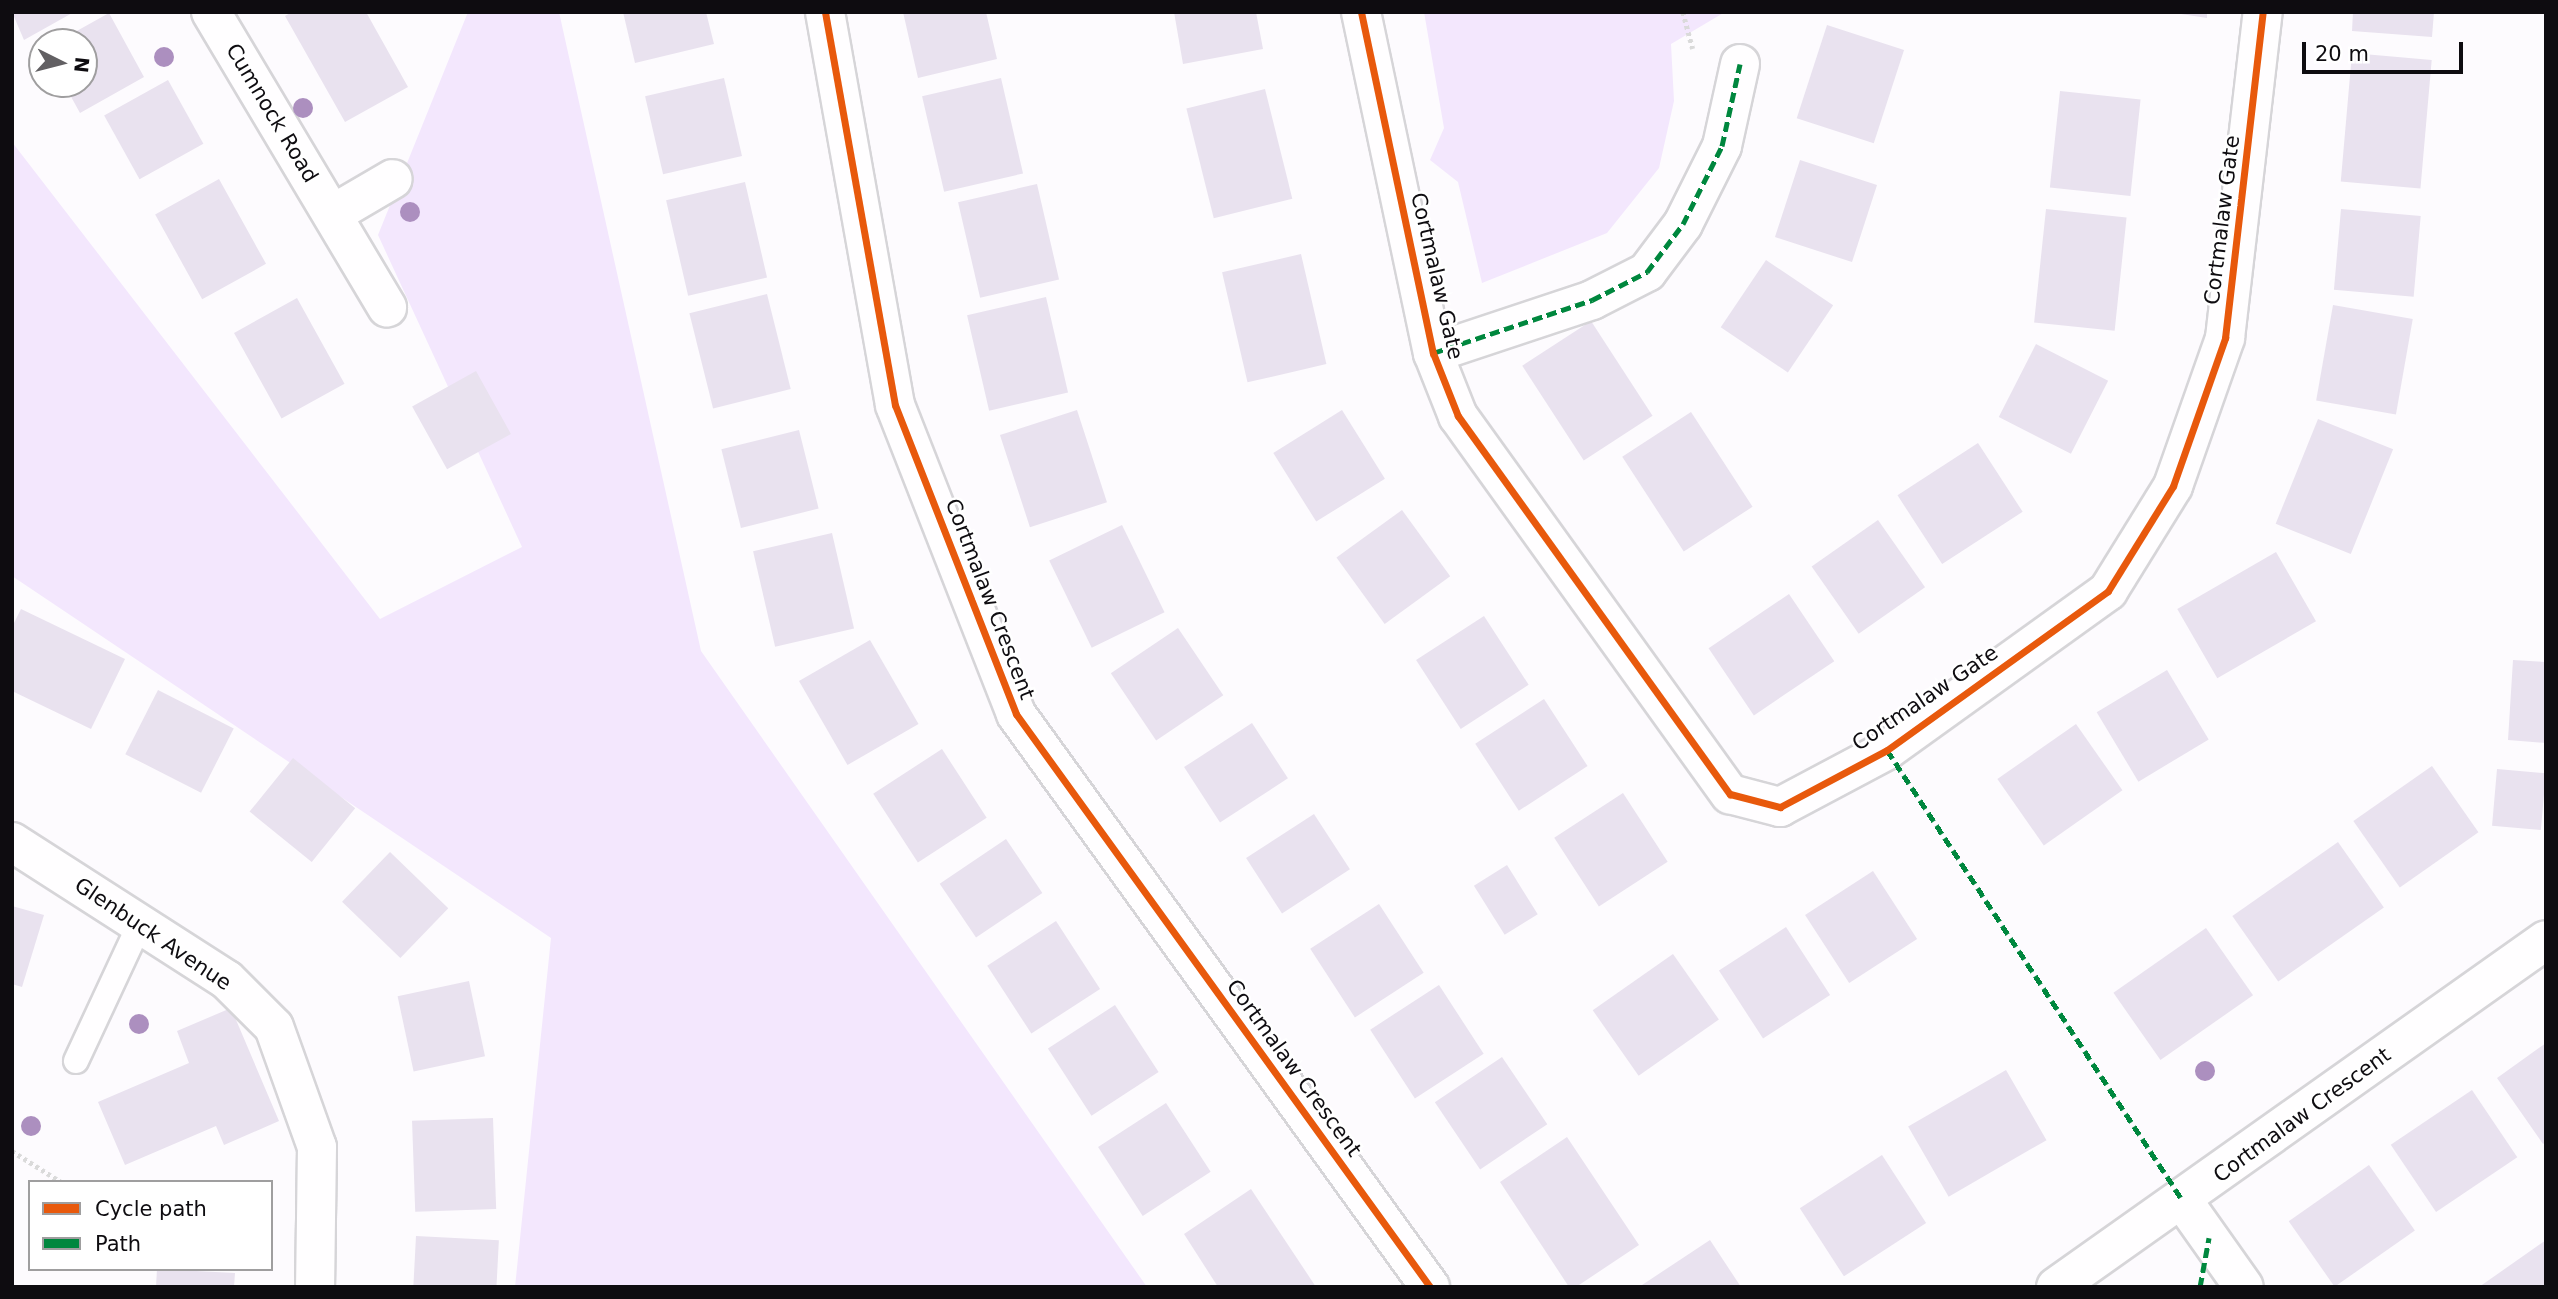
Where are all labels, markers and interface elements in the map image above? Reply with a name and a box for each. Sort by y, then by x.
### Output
north arrow [28,28,98,98]
scale bar [2306,28,2467,72]
street label: Cumnock Road [221,39,323,187]
text: 20 m [2315,42,2369,66]
text: N [70,56,94,74]
street label: Cortmalaw Gate [2199,134,2245,306]
street label: Cortmalaw Gate [1406,190,1468,362]
street label: Cortmalaw Crescent [940,495,1040,703]
street label: Cortmalaw Gate [1847,640,2003,756]
street label: Glenbuck Avenue [70,872,236,996]
street label: Cortmalaw Crescent [1221,974,1367,1162]
street label: Cortmalaw Crescent [2208,1042,2396,1188]
legend [28,1180,273,1271]
text: Cycle path [95,1197,207,1221]
text: Path [95,1232,141,1256]

